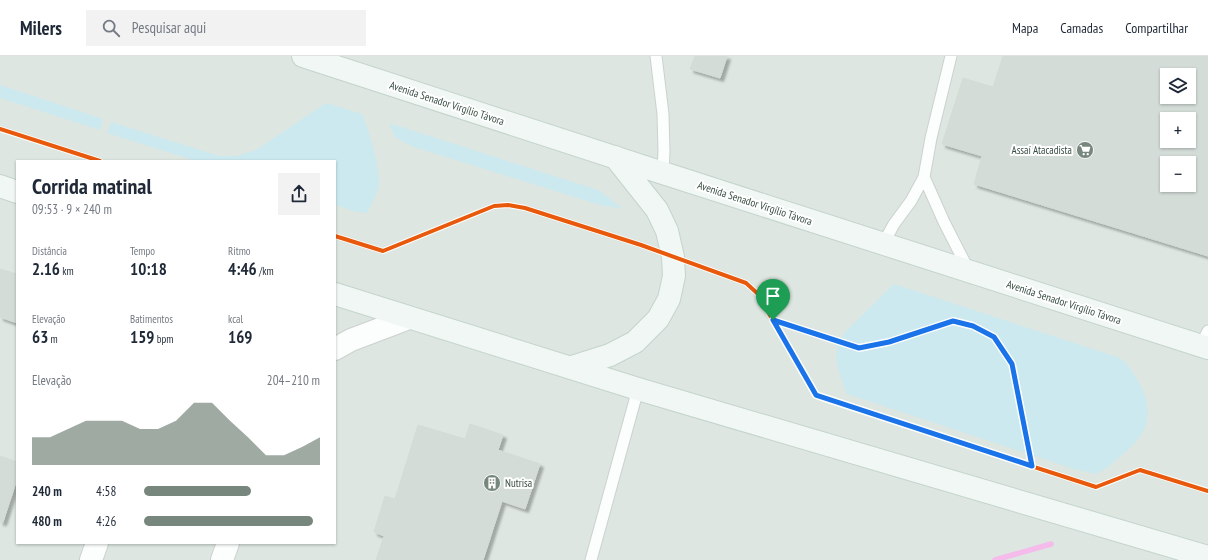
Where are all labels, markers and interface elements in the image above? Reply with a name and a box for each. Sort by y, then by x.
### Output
search box [86,10,366,46]
text: Milers [20,16,62,40]
icon: search [100,17,122,39]
text: Pesquisar aqui [132,18,206,37]
text: Mapa [1012,19,1038,37]
text: Camadas [1060,19,1103,37]
text: Compartilhar [1125,19,1188,37]
map controls [1160,68,1196,192]
button: layers [1160,68,1196,104]
street label: Avenida Senador Virgílio Távora [388,78,506,128]
button: + [1160,112,1196,148]
supermarket icon: Assaí Atacadista [1075,140,1095,160]
place label: Assaí Atacadista [1011,143,1072,157]
button: − [1160,156,1196,192]
text: Corrida matinal [32,172,152,200]
button: share [278,173,320,215]
street label: Avenida Senador Virgílio Távora [696,178,814,228]
text: 09:53 · 9 × 240 m [32,201,112,218]
text: Distância [32,244,67,258]
text: Tempo [130,244,155,258]
text: Ritmo [228,244,251,258]
text: 2.16 [32,258,60,280]
text: 10:18 [130,258,167,280]
text: 4:46 [228,258,257,280]
text: km [60,264,74,278]
text: /km [257,264,274,278]
street label: Avenida Senador Virgílio Távora [1005,277,1123,327]
pin [756,279,790,320]
icon: arrive [762,285,784,307]
text: Elevação [32,312,65,326]
text: Batimentos [130,312,173,326]
text: kcal [228,312,243,326]
text: 63 [32,326,48,348]
text: 159 [130,326,154,348]
text: 169 [228,326,252,348]
text: m [48,332,58,346]
text: bpm [154,332,173,346]
text: Elevação [32,372,71,389]
text: 204–210 m [267,372,320,389]
building icon: Nutrisa [482,473,502,493]
place label: Nutrisa [505,476,532,490]
text: 240 m [32,483,62,500]
text: 4:58 [96,483,116,500]
text: 480 m [32,513,62,530]
text: 4:26 [96,513,116,530]

